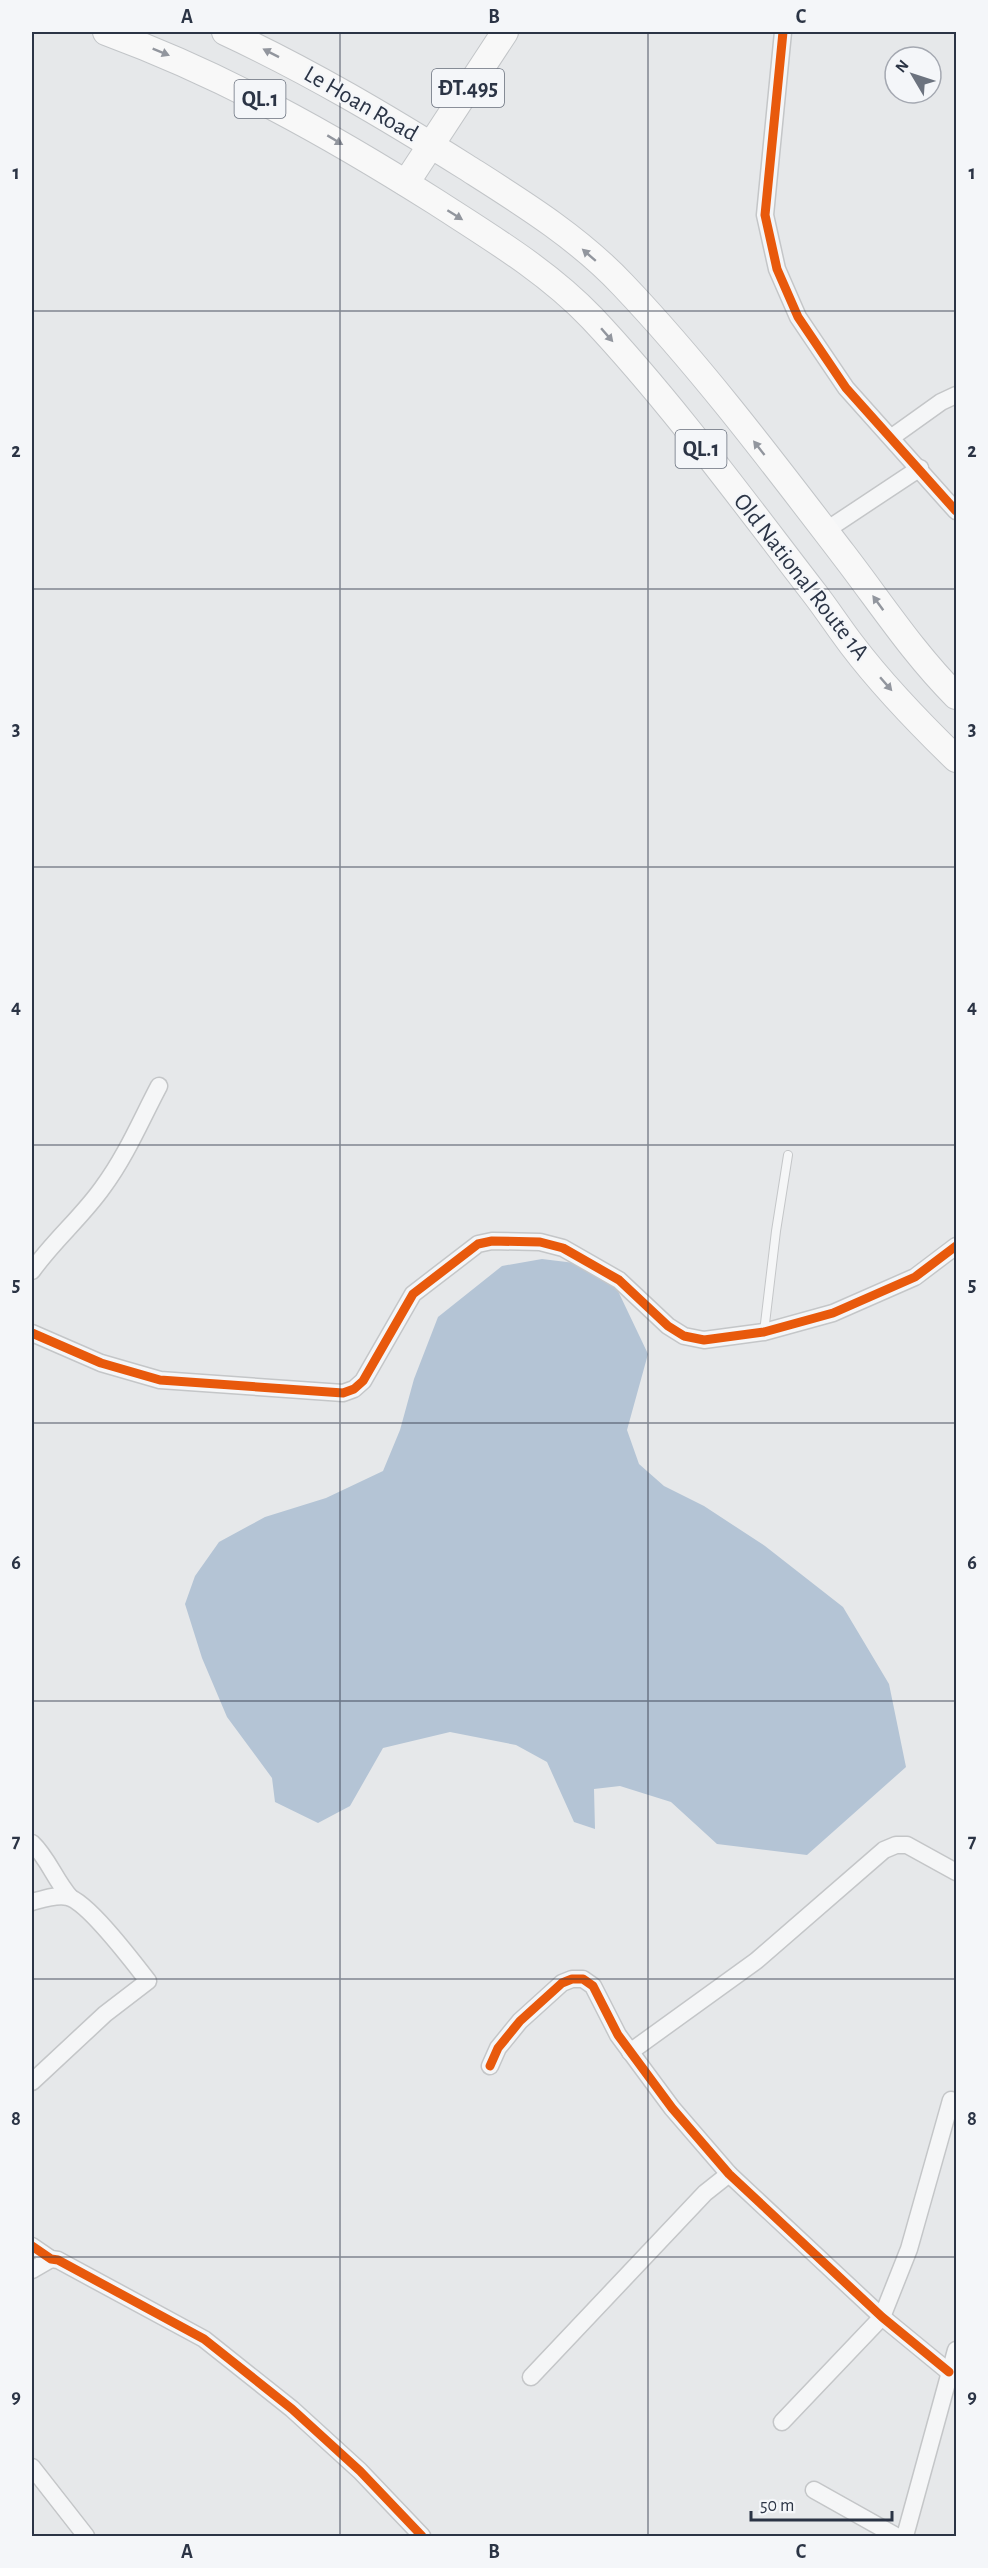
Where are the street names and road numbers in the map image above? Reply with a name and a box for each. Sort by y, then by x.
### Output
street label: Le Hoan Road [300,62,422,146]
road number: ĐT.495 [432,69,504,107]
road number: QL.1 [234,80,286,118]
road number: QL.1 [676,430,726,468]
street label: Old National Route 1A [729,489,873,665]

